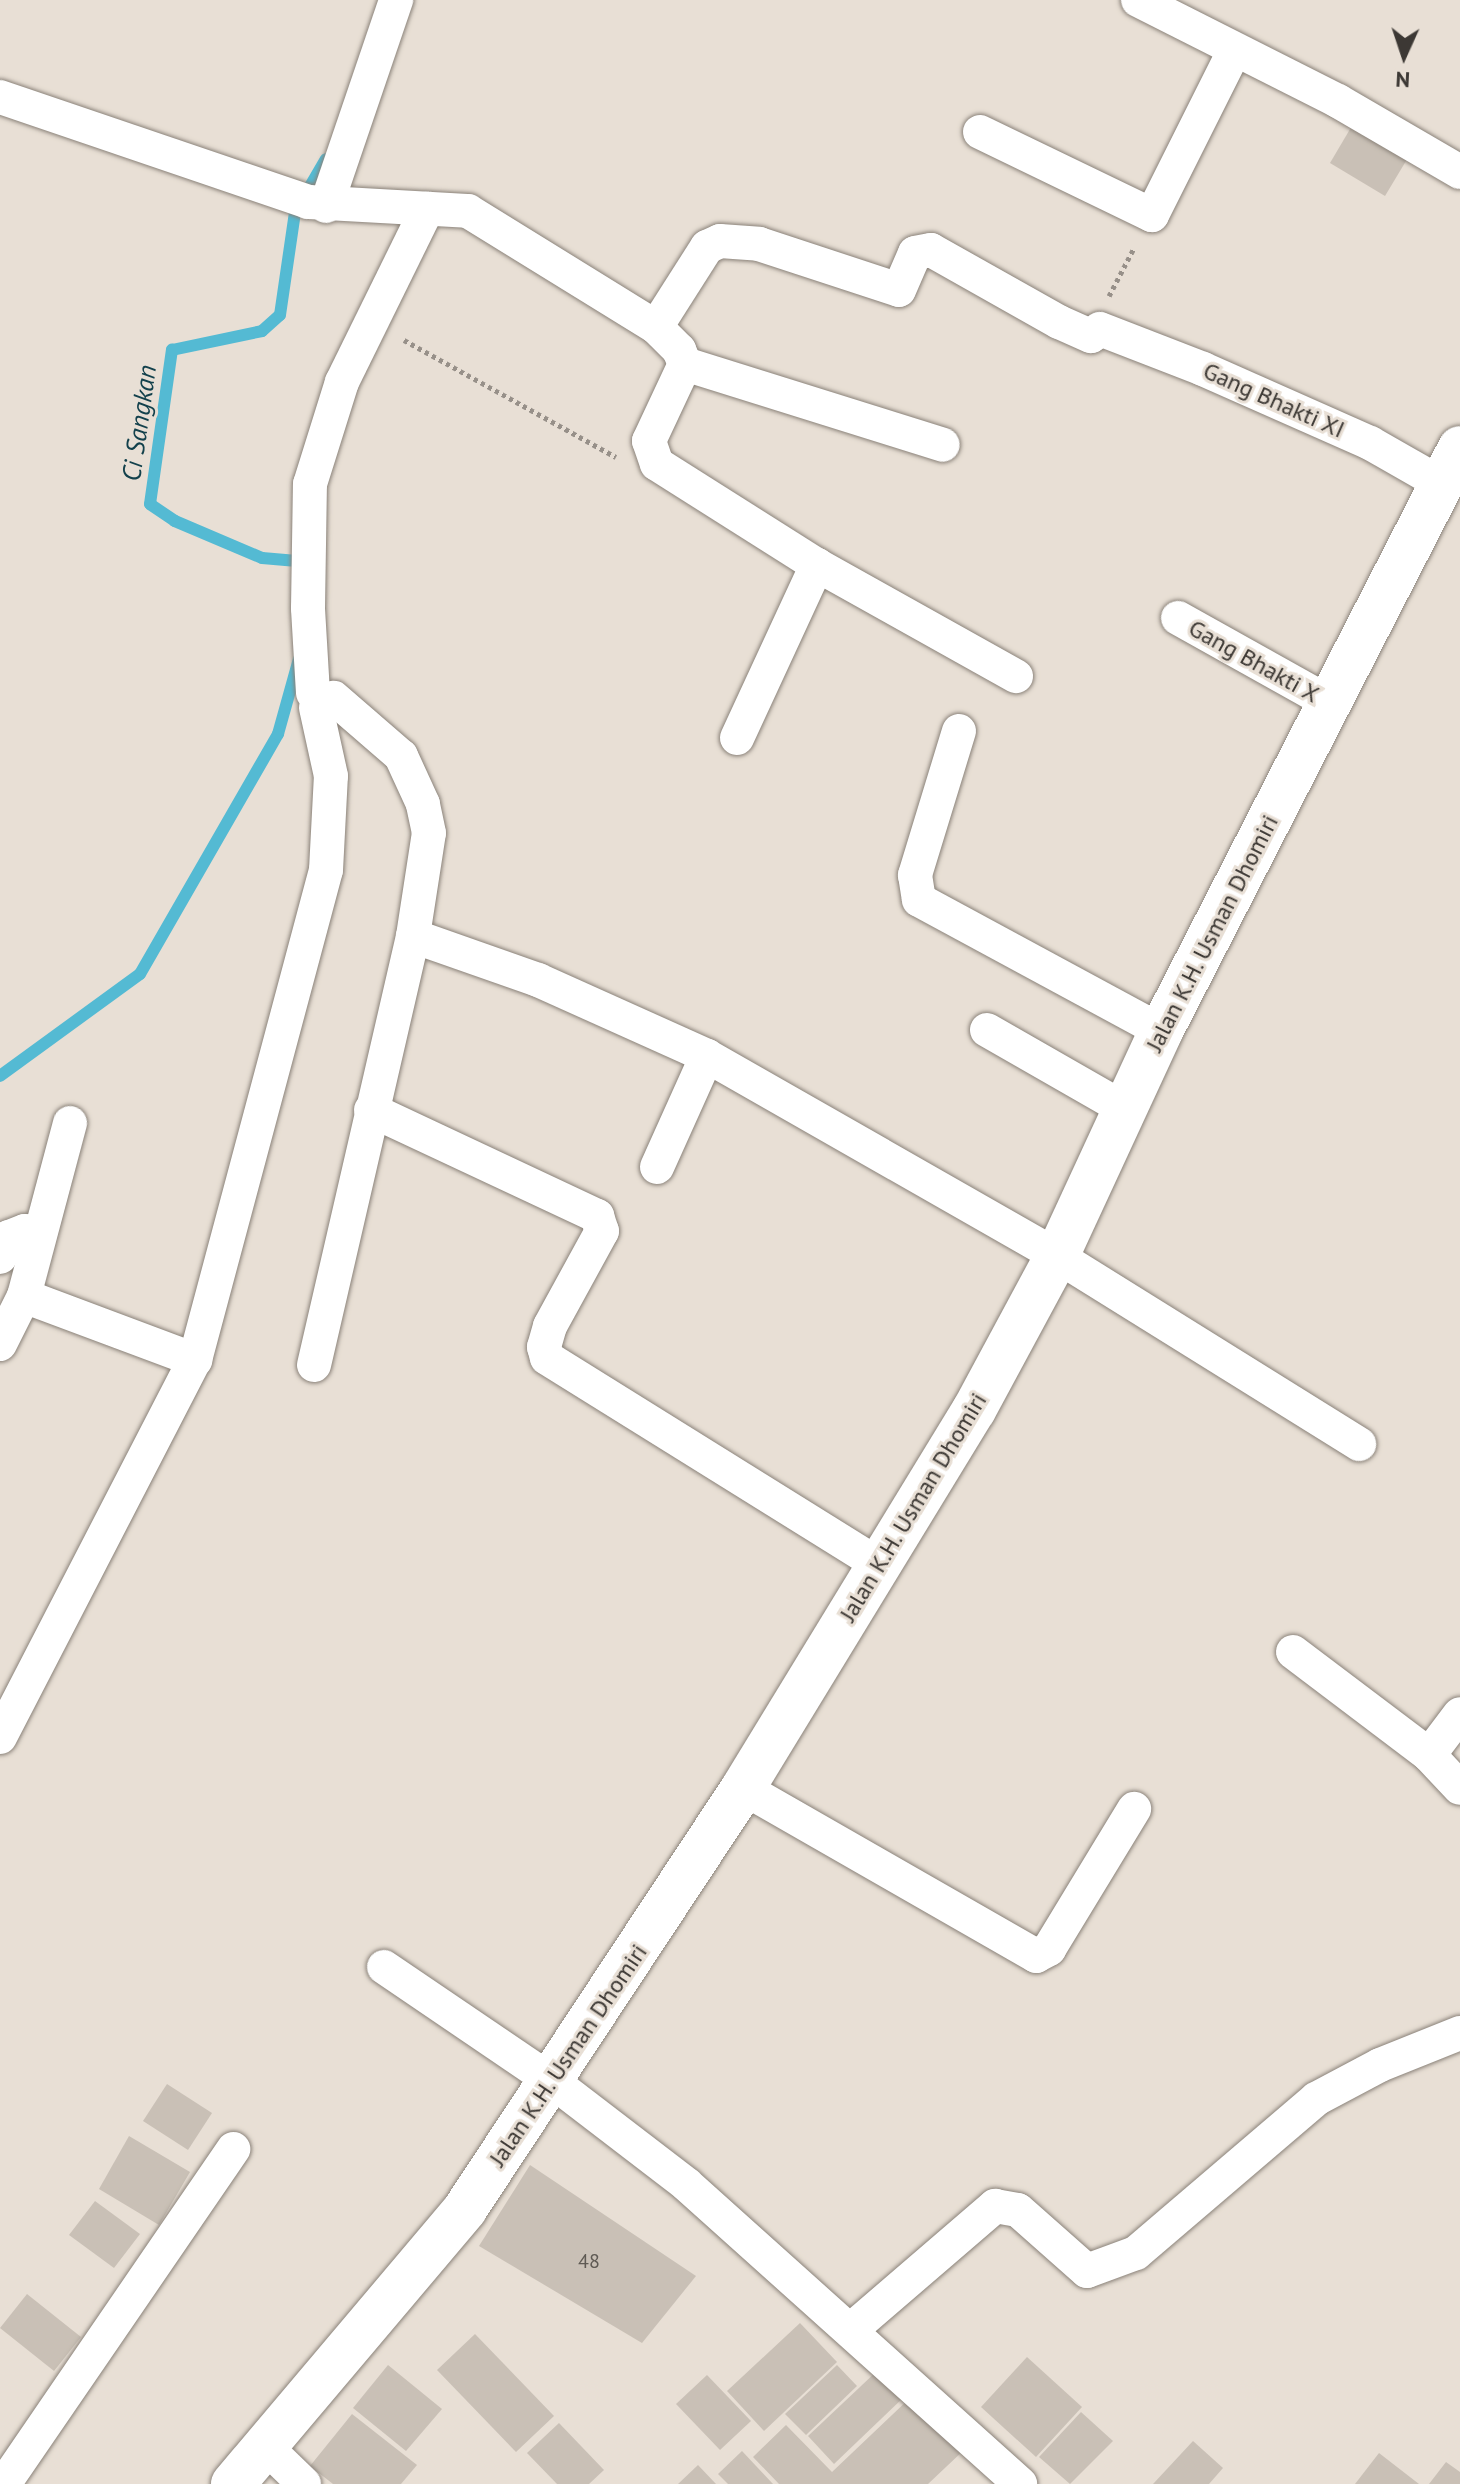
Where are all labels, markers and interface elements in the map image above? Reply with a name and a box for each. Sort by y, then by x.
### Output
north arrow [1364,16,1444,96]
text: N [1395,66,1411,94]
street label: Gang Bhakti XI [1199,356,1349,444]
water label: Ci Sangkan [115,363,163,483]
street label: Gang Bhakti X [1183,613,1325,709]
street label: Jalan K.H. Usman Dhomiri [1139,809,1285,1057]
street label: Jalan K.H. Usman Dhomiri [833,1387,993,1627]
street label: Jalan K.H. Usman Dhomiri [482,1938,654,2172]
house number: 48 [578,2249,600,2273]

